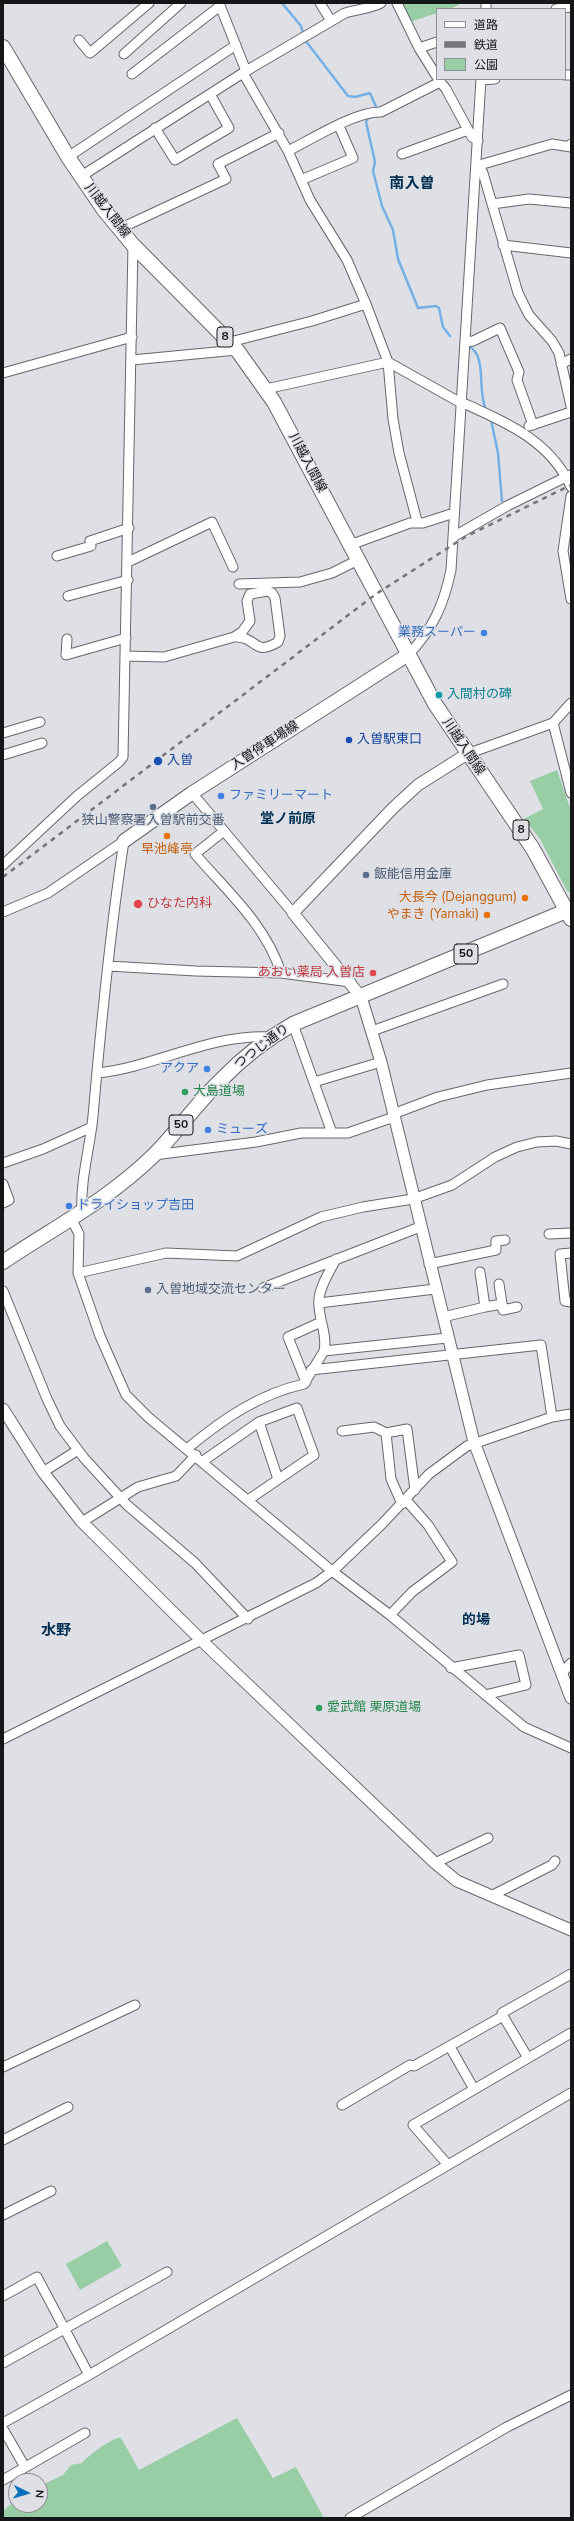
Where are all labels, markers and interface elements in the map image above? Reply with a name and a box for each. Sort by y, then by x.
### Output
legend [436,8,566,80]
text: 道路 [474,17,498,33]
text: 鉄道 [474,37,498,53]
text: 公園 [474,57,498,73]
district label: 南入曽 [390,175,434,193]
street label: 川越入間線 [81,181,133,241]
road number: 8 [217,327,233,347]
street label: 川越入間線 [285,431,329,495]
place label: 業務スーパー [398,625,476,641]
marker: 業務スーパー [479,628,489,638]
place label: 入間村の碑 [447,687,512,703]
marker: 入間村の碑 [434,690,444,700]
street label: 川越入間線 [438,716,488,778]
street label: 入曽停車場線 [228,718,302,774]
place label: 入曽駅東口 [357,732,422,748]
marker: 入曽駅東口 [344,735,354,745]
place label: 入曽 [167,753,193,769]
marker: 入曽 [152,755,164,767]
place label: ファミリーマート [229,788,333,804]
marker: ファミリーマート [216,791,226,801]
marker: 狭山警察署入曽駅前交番 [148,802,158,812]
district label: 堂ノ前原 [260,812,316,828]
place label: 狭山警察署入曽駅前交番 [82,813,224,829]
road number: 8 [513,820,529,840]
marker: 早池峰亭 [162,831,172,841]
place label: 早池峰亭 [141,842,193,858]
place label: 飯能信用金庫 [374,867,452,883]
marker: 飯能信用金庫 [361,870,371,880]
place label: 大長今 (Dejanggum) [399,890,517,906]
marker: 大長今 (Dejanggum) [520,893,530,903]
place label: ひなた内科 [147,896,212,912]
marker: ひなた内科 [132,898,144,910]
place label: やまき (Yamaki) [387,907,479,923]
marker: やまき (Yamaki) [482,910,492,920]
road number: 50 [454,944,478,964]
place label: あおい薬局 入曽店 [258,965,365,981]
marker: あおい薬局 入曽店 [368,968,378,978]
street label: つつじ通り [231,1021,293,1073]
place label: アクア [160,1061,199,1077]
marker: アクア [202,1064,212,1074]
place label: 大島道場 [193,1084,245,1100]
marker: 大島道場 [180,1087,190,1097]
road number: 50 [169,1115,193,1135]
place label: ミューズ [216,1122,268,1138]
marker: ミューズ [203,1125,213,1135]
place label: ドライショップ吉田 [77,1198,194,1214]
marker: ドライショップ吉田 [64,1201,74,1211]
place label: 入曽地域交流センター [156,1282,286,1298]
marker: 入曽地域交流センター [143,1285,153,1295]
district label: 的場 [462,1613,490,1629]
district label: 水野 [41,1622,71,1640]
place label: 愛武館 栗原道場 [327,1700,421,1716]
marker: 愛武館 栗原道場 [314,1703,324,1713]
north arrow [8,2473,48,2513]
text: N [32,2489,47,2499]

